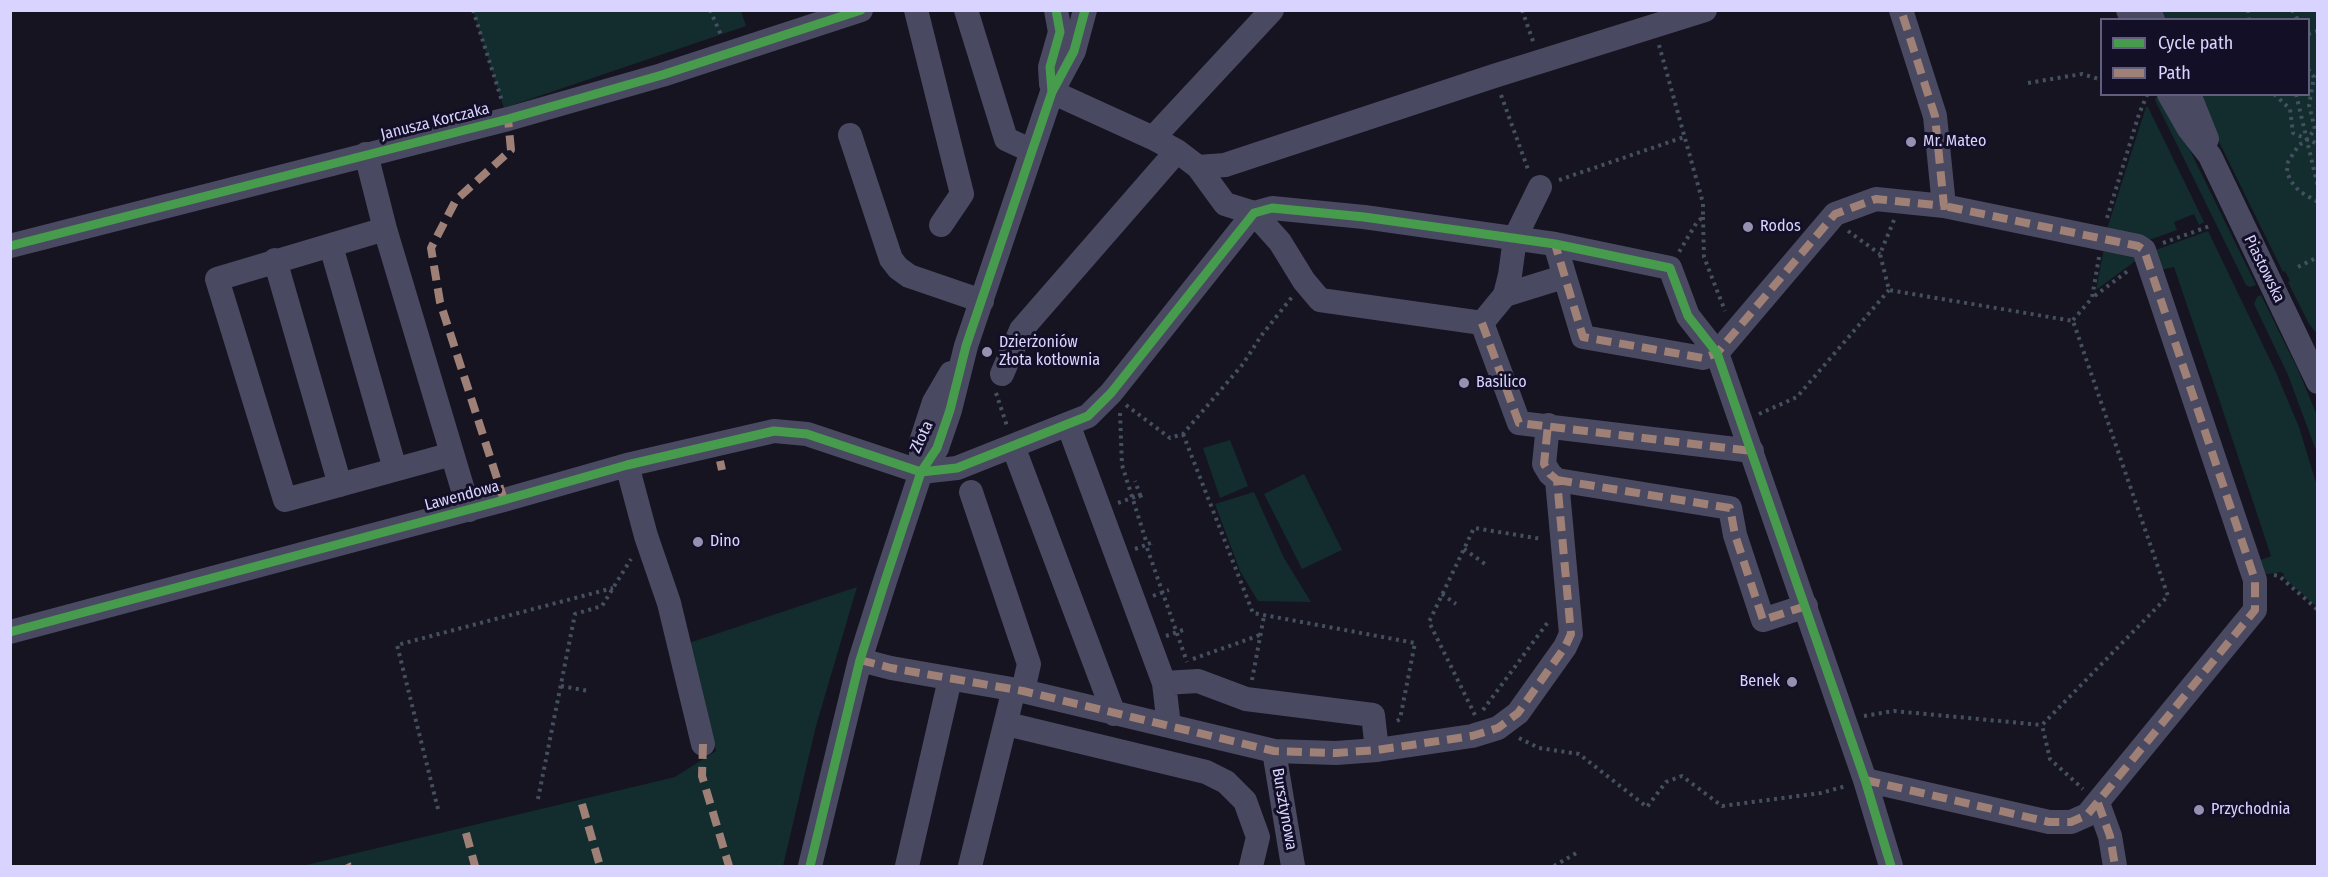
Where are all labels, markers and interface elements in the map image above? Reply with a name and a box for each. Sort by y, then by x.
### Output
legend [2100,18,2310,96]
text: Cycle path [2158,32,2233,54]
text: Path [2158,62,2191,84]
street label: Janusza Korczaka [379,99,491,145]
place label: Mr. Mateo [1923,132,1986,152]
marker: Mr. Mateo [1904,135,1918,149]
place label: Rodos [1760,217,1801,237]
marker: Rodos [1741,220,1755,234]
street label: Piastowska [2239,232,2289,306]
place label: Dzierżoniów Złota kotłownia [999,333,1100,371]
marker: Dzierżoniów Złota kotłownia [980,345,994,359]
place label: Basilico [1476,373,1527,393]
marker: Basilico [1457,376,1471,390]
street label: Złota [906,418,938,456]
street label: Lawendowa [422,477,502,515]
place label: Dino [710,532,740,552]
marker: Dino [691,535,705,549]
place label: Benek [1740,672,1780,692]
marker: Benek [1785,675,1799,689]
street label: Bursztynowa [1267,767,1301,851]
place label: Przychodnia [2211,800,2290,820]
marker: Przychodnia [2192,803,2206,817]

